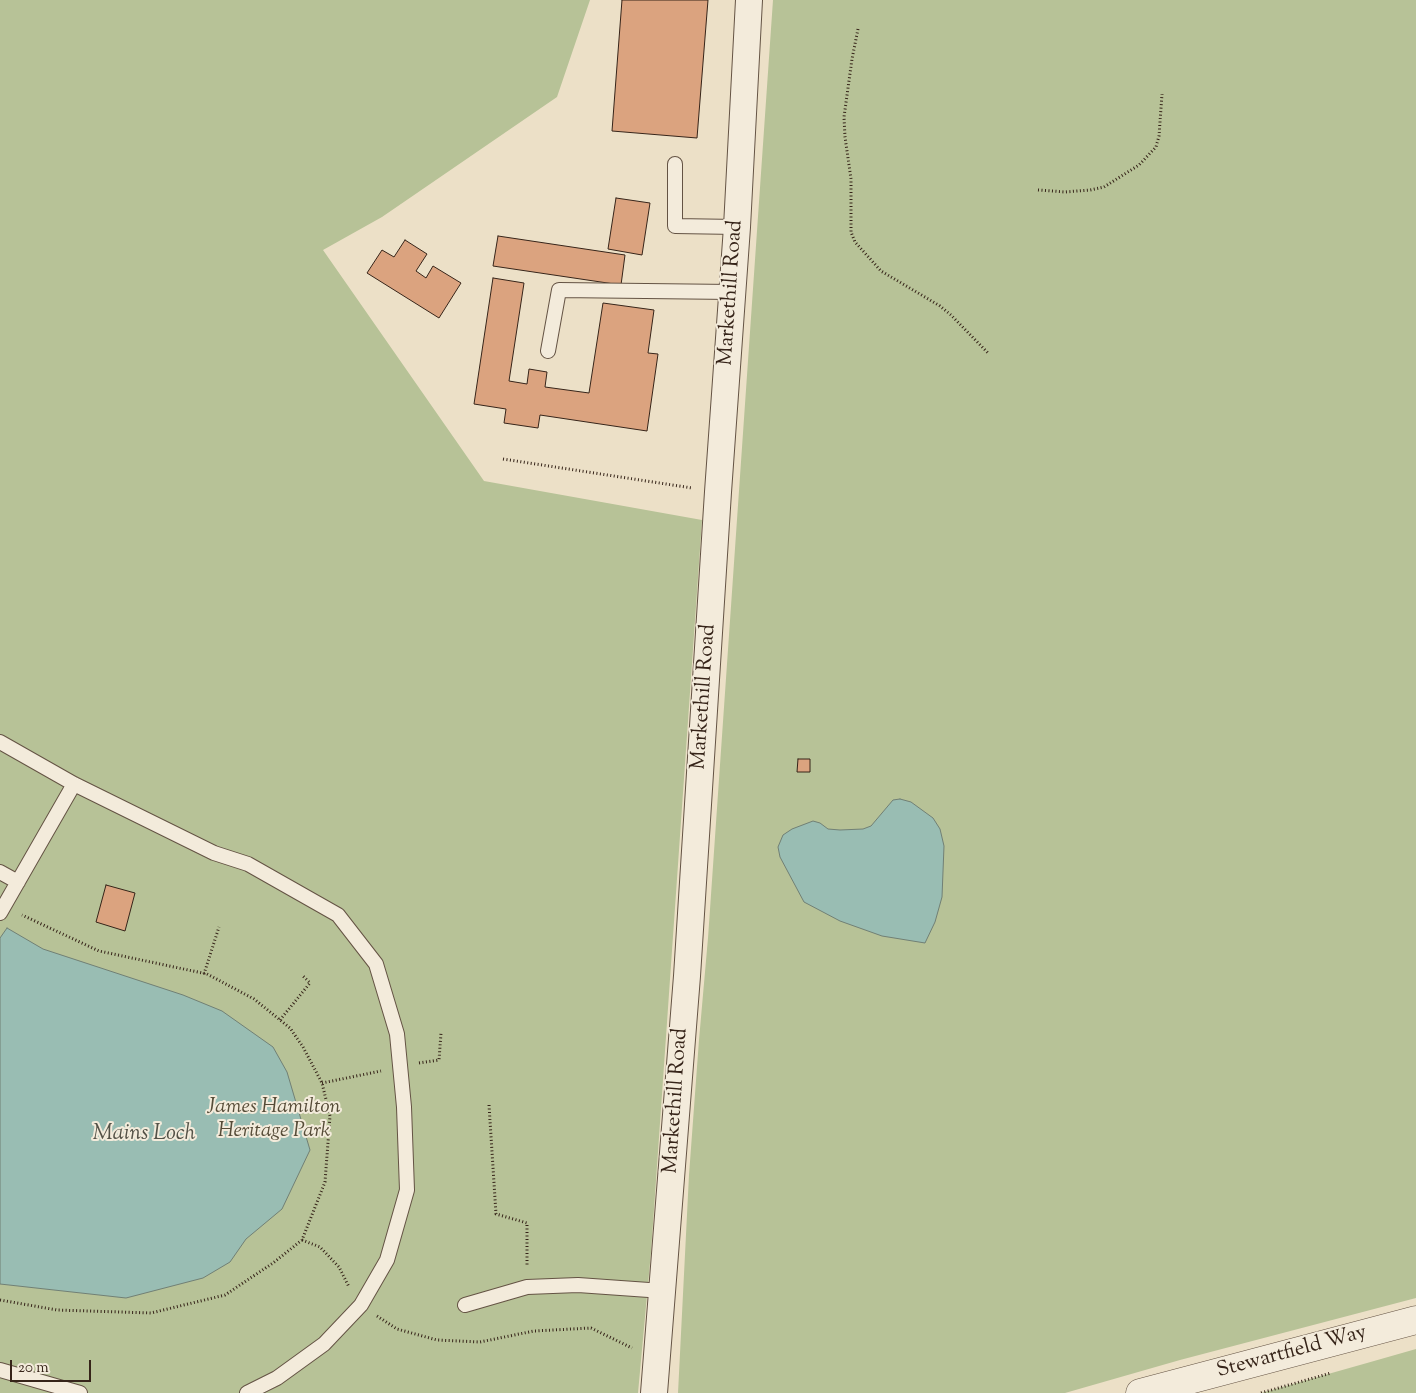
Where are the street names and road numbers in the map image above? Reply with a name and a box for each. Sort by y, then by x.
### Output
street label: Markethill Road [714,219,750,367]
street label: Markethill Road [687,623,723,771]
street label: Markethill Road [659,1027,695,1175]
street label: Stewartfield Way [1214,1321,1370,1385]

